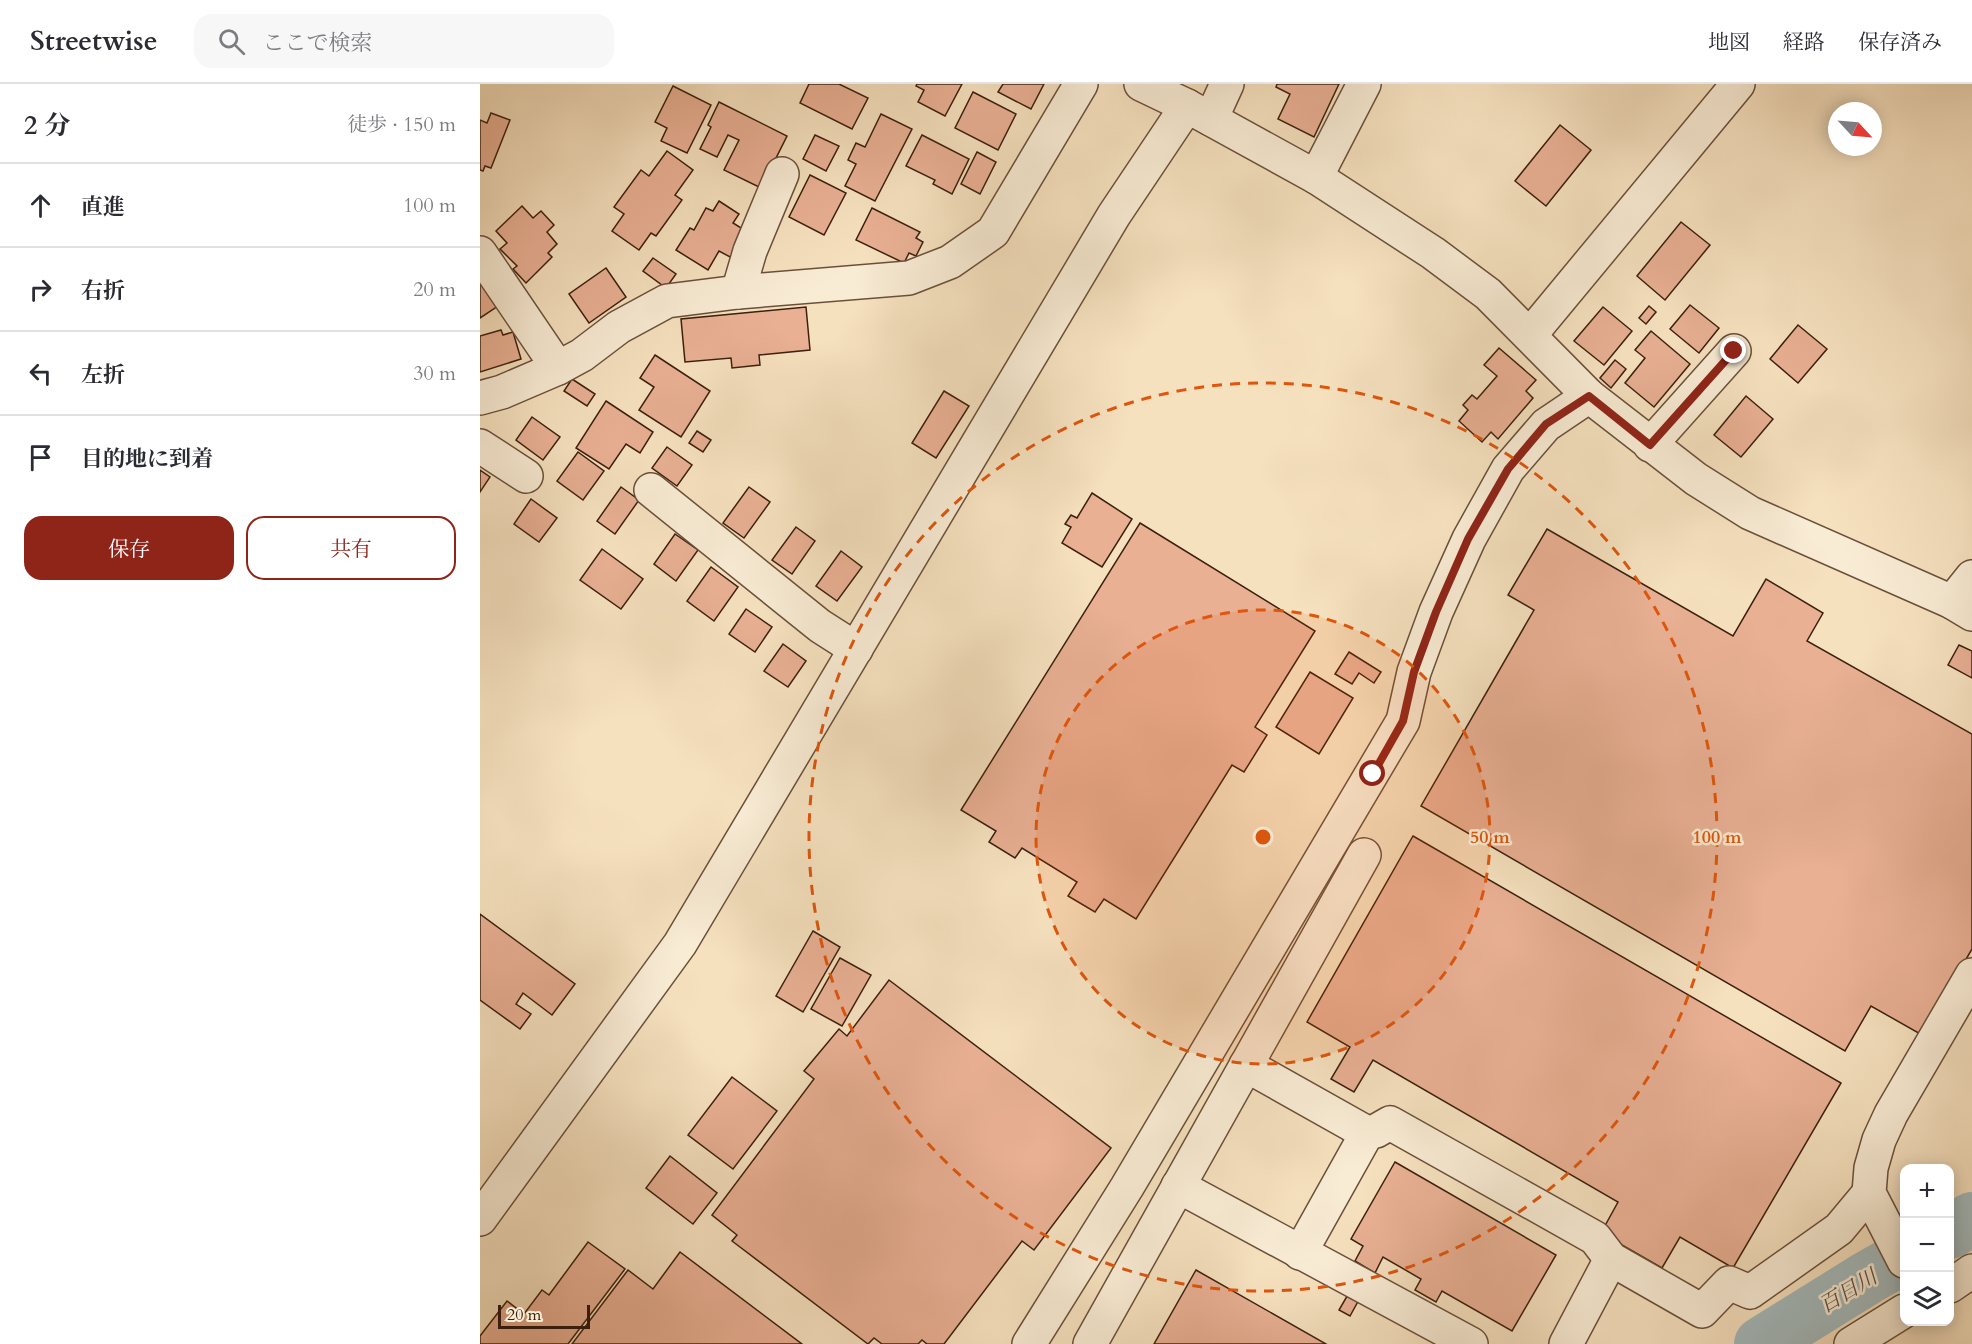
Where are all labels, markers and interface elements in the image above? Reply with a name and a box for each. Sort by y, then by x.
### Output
search box [194,14,614,68]
text: Streetwise [30,22,158,60]
icon: search [215,25,248,58]
text: ここで検索 [263,28,373,58]
text: 地図 [1708,28,1750,57]
text: 経路 [1783,28,1825,57]
text: 保存済み [1858,28,1942,57]
north arrow [1828,102,1882,156]
text: 2 分 [24,108,70,143]
text: 徒歩 · 150 m [347,111,456,138]
icon: ahead [24,189,57,222]
text: 直進 [81,192,125,222]
text: 100 m [403,192,456,219]
icon: right [24,273,57,306]
text: 右折 [81,276,125,306]
text: 20 m [413,276,456,303]
route end [1720,337,1746,363]
icon: left [24,357,57,390]
text: 左折 [81,360,125,390]
text: 30 m [413,360,456,387]
icon: arrive [24,441,57,474]
text: 目的地に到着 [81,444,213,474]
button: 保存 [24,516,234,580]
button: 共有 [246,516,456,580]
route start [1359,760,1385,786]
text: 50 m [1470,825,1510,850]
text: 100 m [1692,825,1742,850]
centre of rings [1253,827,1273,847]
map controls [1900,1164,1954,1326]
button: + [1900,1164,1954,1218]
button: − [1900,1218,1954,1272]
water label: 百日川 [1814,1262,1884,1320]
button: layers [1900,1272,1954,1326]
scale bar [498,1302,590,1330]
text: 20 m [507,1304,541,1326]

